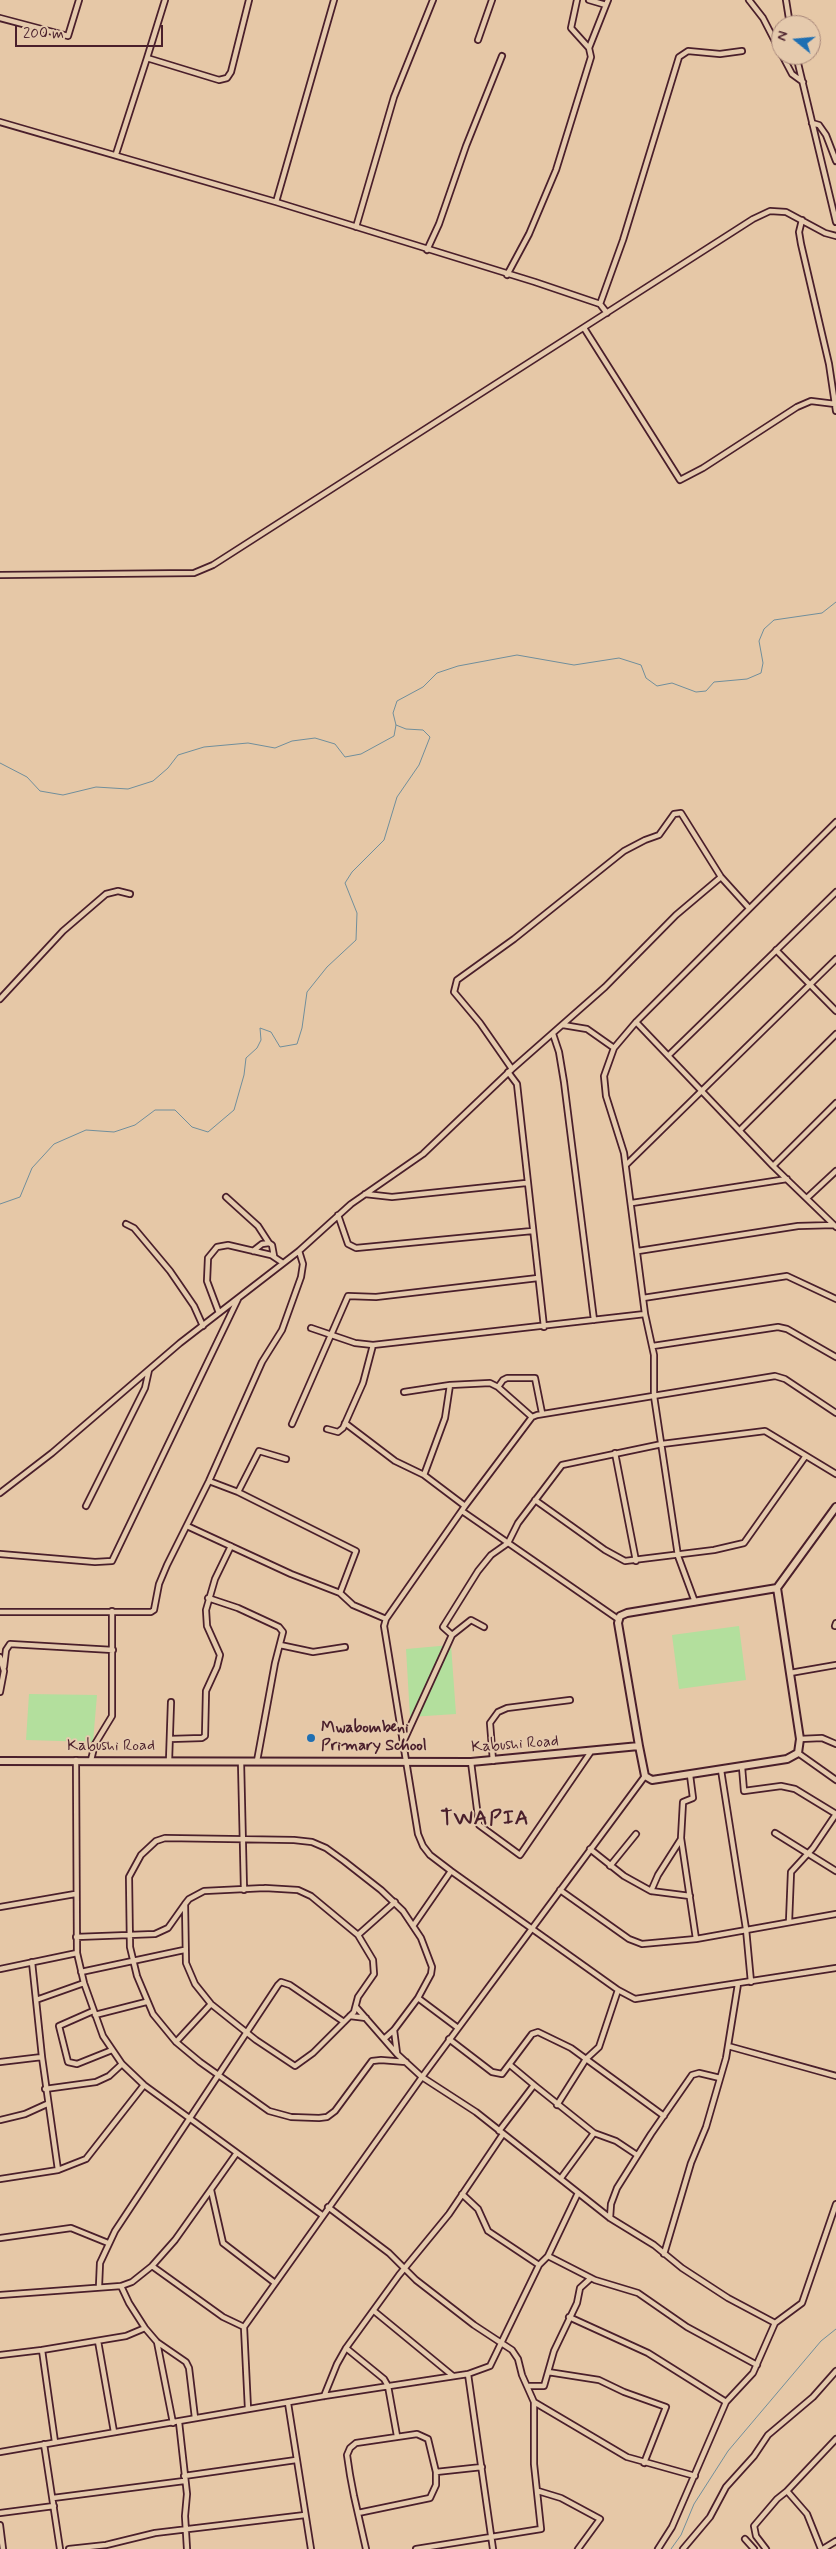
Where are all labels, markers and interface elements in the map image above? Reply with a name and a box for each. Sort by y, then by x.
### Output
scale bar [18,15,165,47]
north arrow [771,15,821,65]
text: 200 m [23,24,64,44]
text: N [773,29,793,43]
place label: Mwabombeni Primary School [321,1719,427,1757]
marker: Mwabombeni Primary School [305,1732,317,1744]
street label: Kabushi Road [471,1732,559,1758]
street label: Kabushi Road [67,1737,155,1757]
district label: TWAPIA [440,1807,530,1833]

